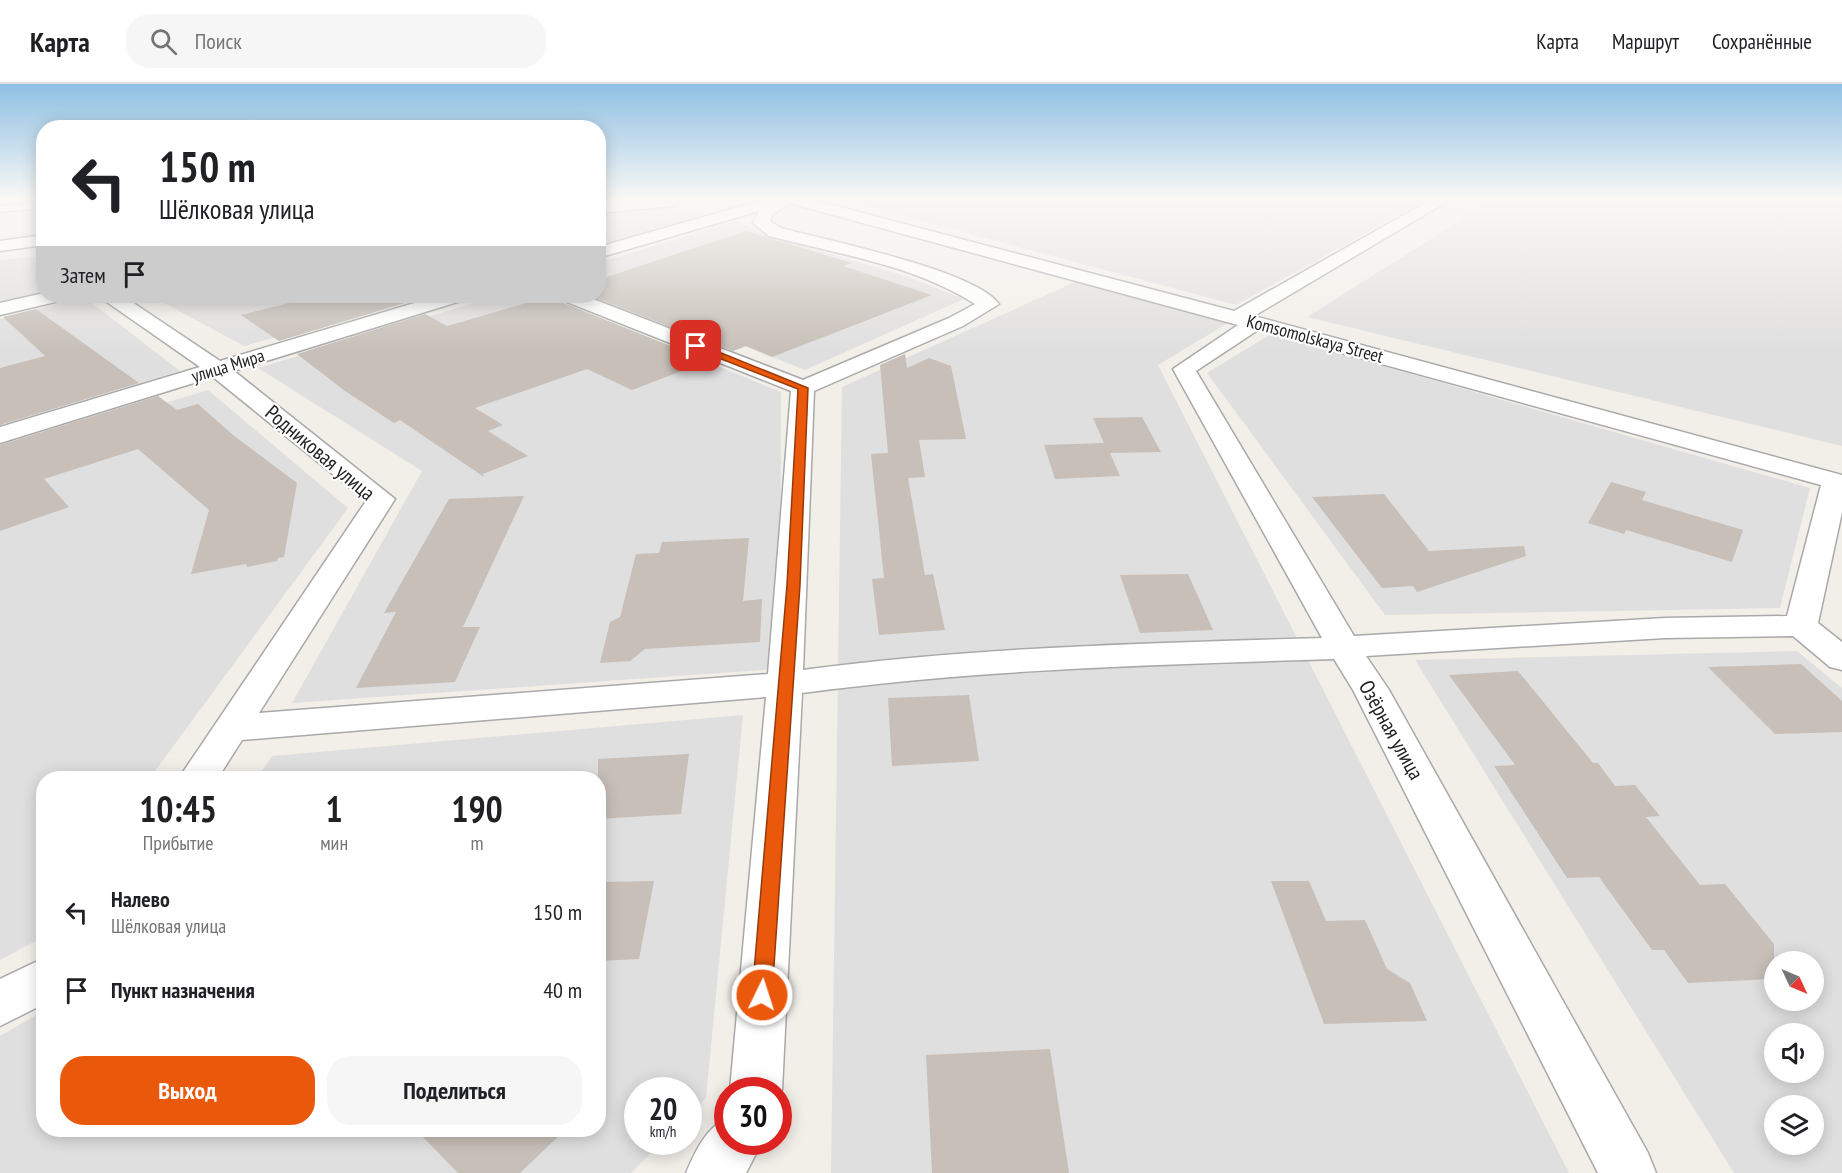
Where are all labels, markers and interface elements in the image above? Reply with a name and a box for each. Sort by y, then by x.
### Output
search box [126,14,546,68]
text: Карта [30,23,90,60]
icon: search [147,25,180,58]
text: Поиск [195,27,242,55]
text: Карта [1536,28,1579,55]
text: Маршрут [1612,28,1679,55]
text: Сохранённые [1712,28,1812,55]
text: 150 m [159,139,256,194]
icon: left [60,144,138,222]
text: Шёлковая улица [159,192,315,226]
icon: arrive [118,258,151,291]
text: Затем [60,261,106,289]
street label: Komsomolskaya Street [1244,309,1386,368]
pin [670,320,721,371]
icon: arrive [679,329,712,362]
street label: улица Мира [189,344,267,388]
street label: Родниковая улица [260,399,381,506]
street label: Озёрная улица [1353,675,1430,784]
text: 10:45 [139,785,217,832]
text: 1 [326,785,343,832]
text: 190 [451,785,503,832]
text: Прибытие [143,830,214,856]
text: мин [320,830,348,856]
text: m [471,830,484,856]
text: Налево [111,885,170,913]
icon: left [60,896,93,929]
text: 150 m [533,898,582,926]
text: Шёлковая улица [111,913,226,939]
north arrow [1764,951,1824,1011]
map controls [1764,951,1824,1155]
position arrow [730,963,794,1027]
icon: arrive [60,974,93,1007]
text: Пункт назначения [111,976,255,1004]
text: 40 m [543,976,582,1004]
button: sound [1764,1023,1824,1083]
button: Выход [60,1056,315,1125]
button: Поделиться [327,1056,582,1125]
speed limit sign: 30 [714,1077,792,1155]
text: 20 [649,1089,677,1128]
button: layers [1764,1095,1824,1155]
text: km/h [650,1122,676,1141]

